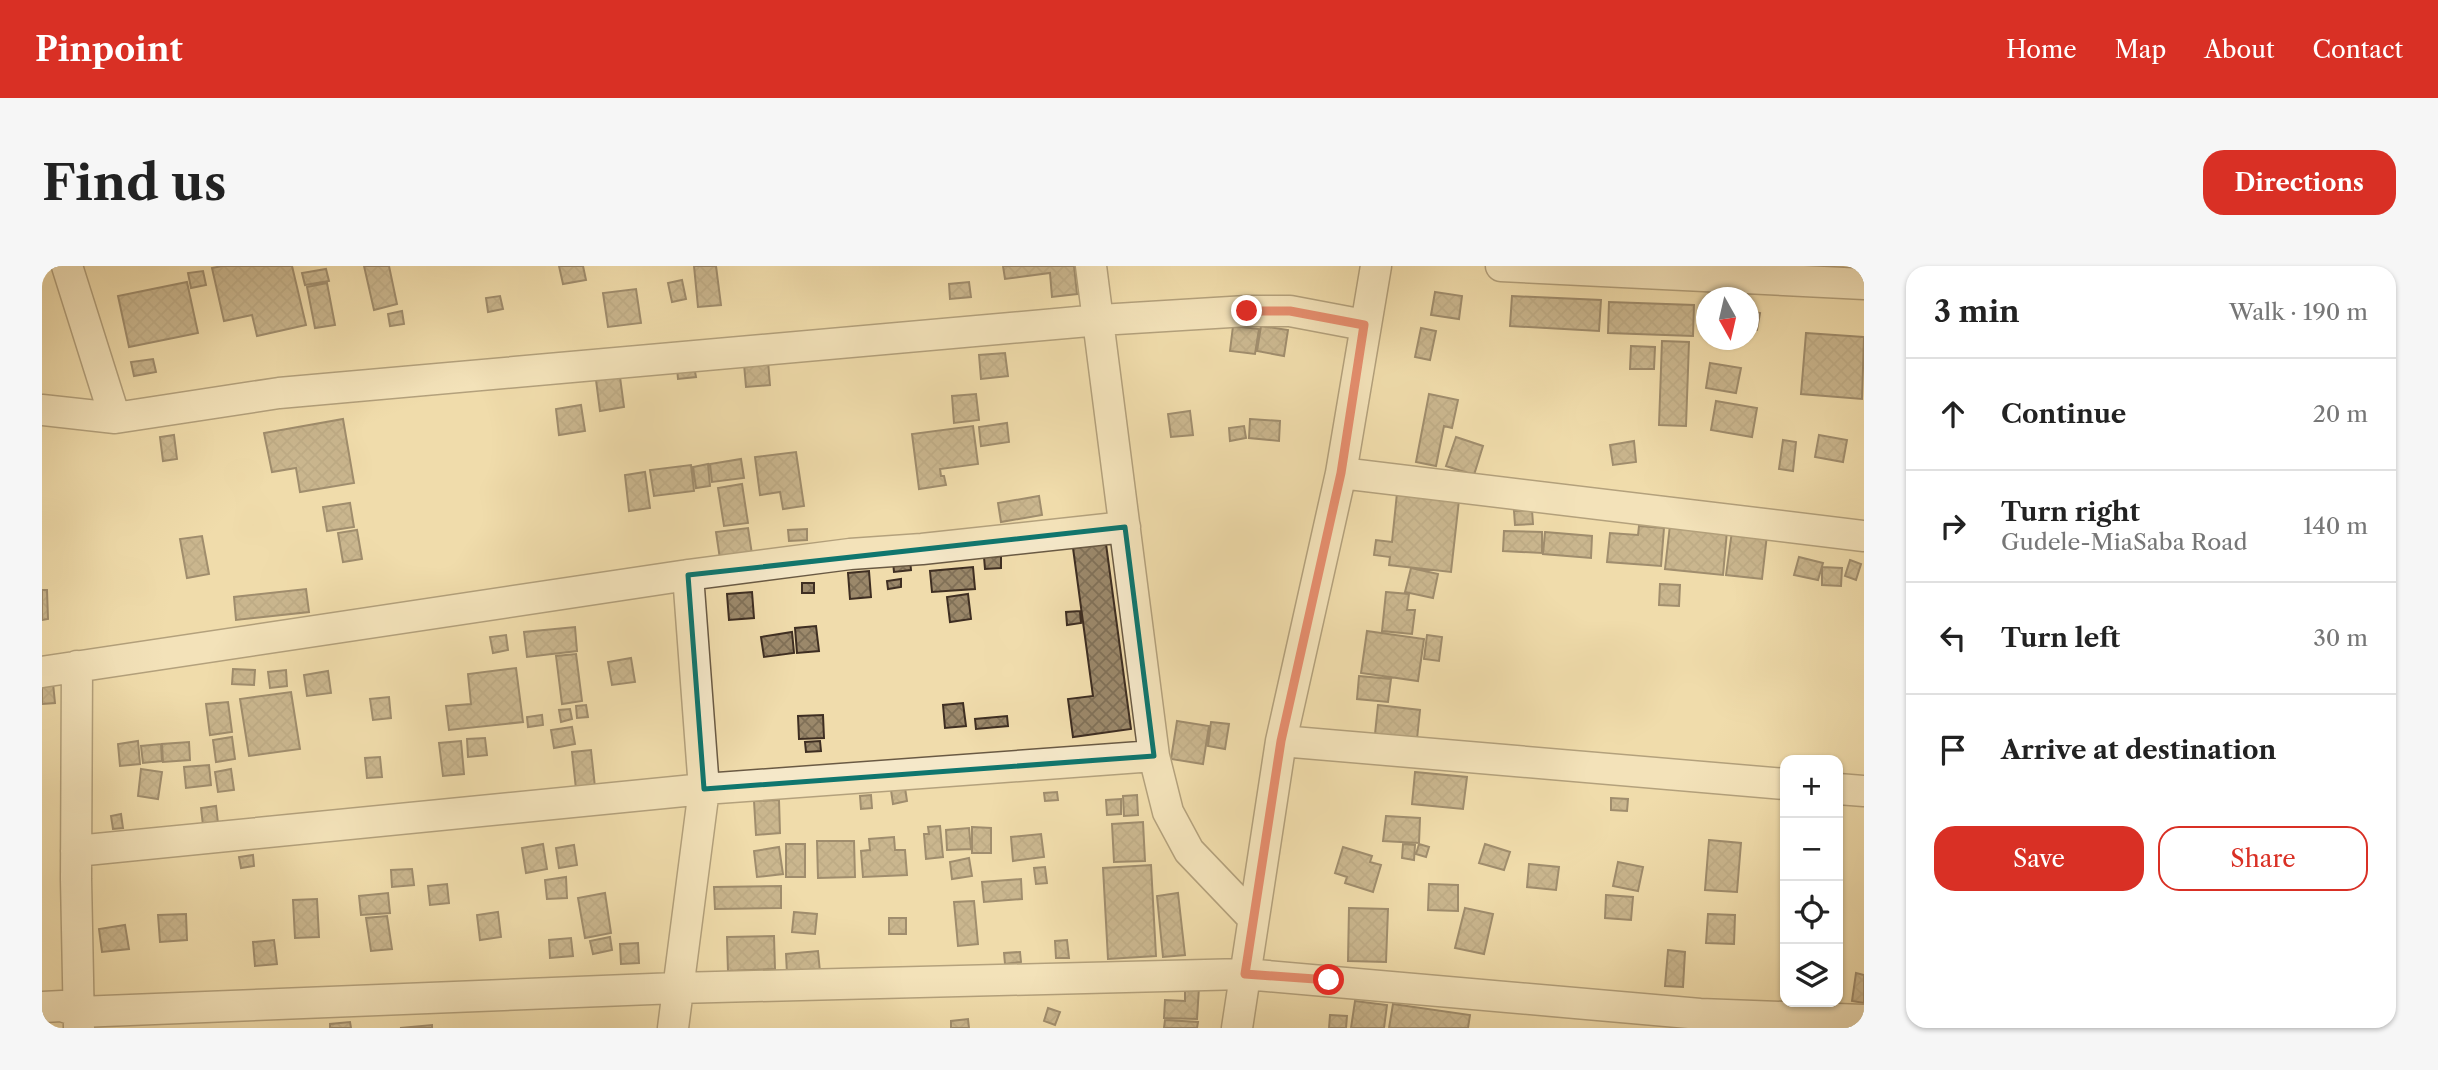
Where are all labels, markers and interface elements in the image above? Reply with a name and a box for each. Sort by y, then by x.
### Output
text: Pinpoint [35,29,183,70]
text: Home [2006,35,2077,64]
text: Map [2115,35,2166,64]
text: About [2204,35,2275,64]
text: Contact [2313,35,2403,64]
button: Directions [2203,150,2396,215]
text: Find us [42,152,226,213]
north arrow [1696,287,1759,350]
text: 3 min [1934,293,2020,330]
route end [1231,295,1262,326]
text: Walk · 190 m [2229,298,2368,326]
icon: ahead [1934,395,1972,433]
text: Continue [2001,398,2126,430]
text: 20 m [2313,400,2368,428]
text: Turn right [2001,496,2140,528]
icon: right [1934,507,1972,545]
text: 140 m [2303,512,2368,540]
text: Gudele-MiaSaba Road [2001,528,2248,556]
icon: left [1934,619,1972,657]
text: Turn left [2001,622,2120,654]
text: 30 m [2313,624,2368,652]
icon: arrive [1934,731,1972,769]
text: Arrive at destination [2001,734,2276,766]
map controls [1780,755,1843,1007]
button: + [1780,755,1843,818]
button: − [1780,818,1843,881]
button: Save [1934,826,2144,891]
button: Share [2158,826,2368,891]
button: locate [1780,881,1843,944]
button: layers [1780,944,1843,1007]
route start [1313,964,1344,995]

